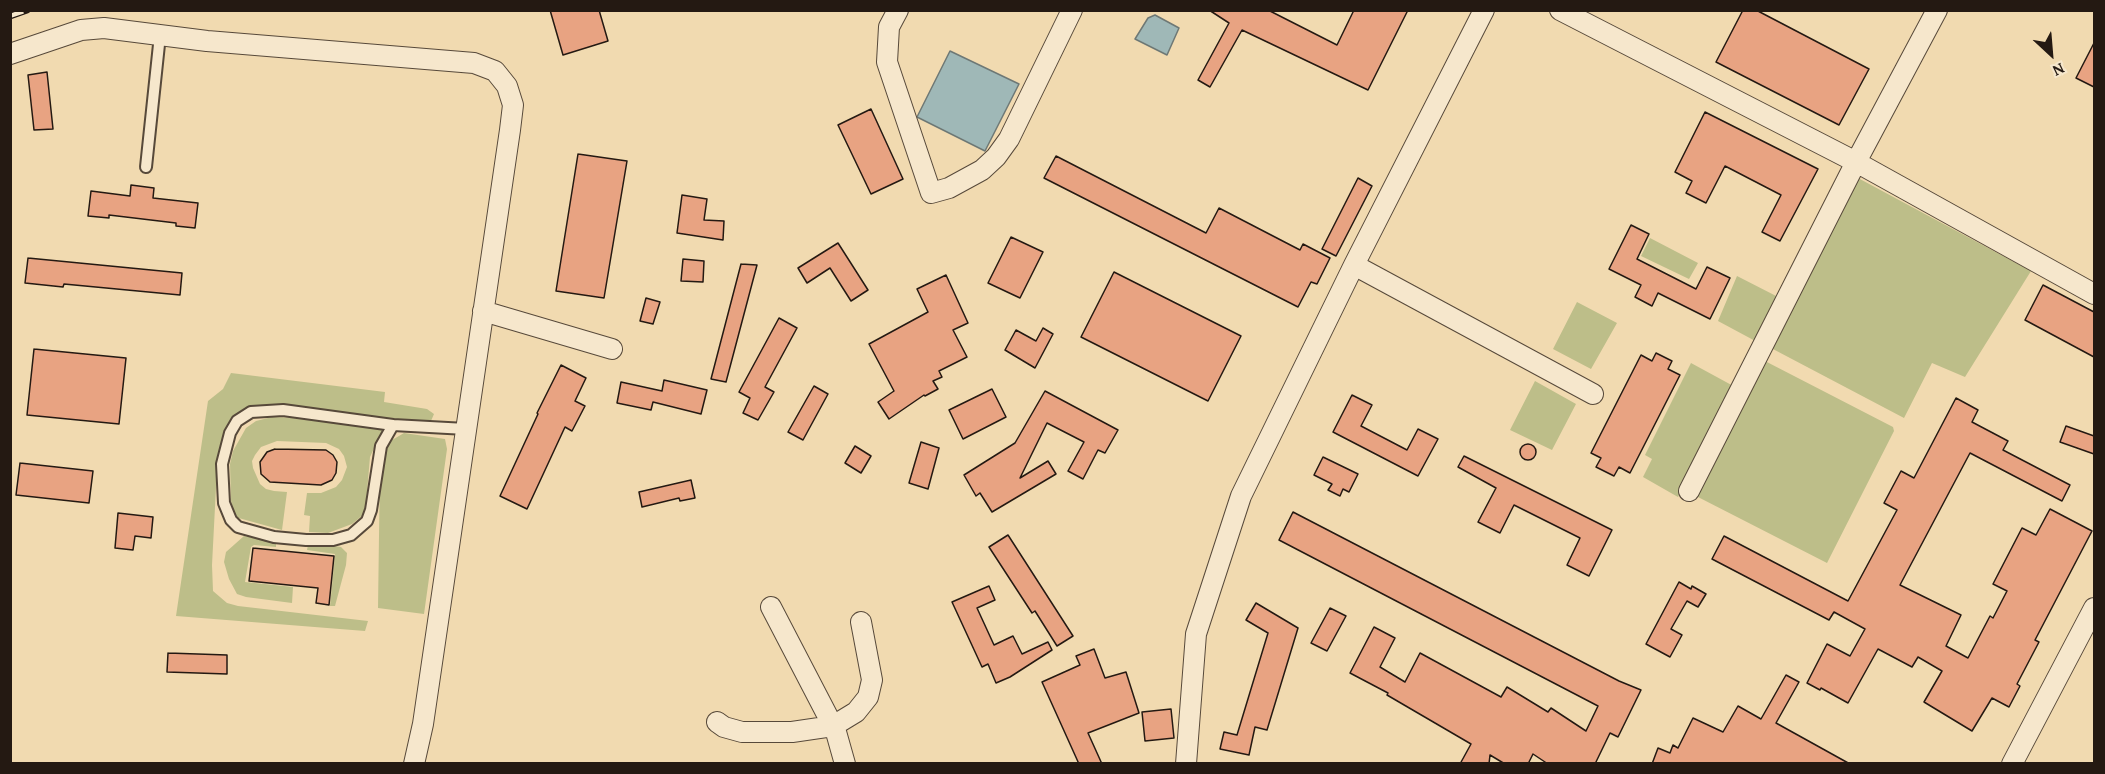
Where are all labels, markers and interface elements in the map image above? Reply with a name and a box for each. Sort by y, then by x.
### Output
north arrow [2021,24,2081,84]
text: N [2049,57,2069,83]

